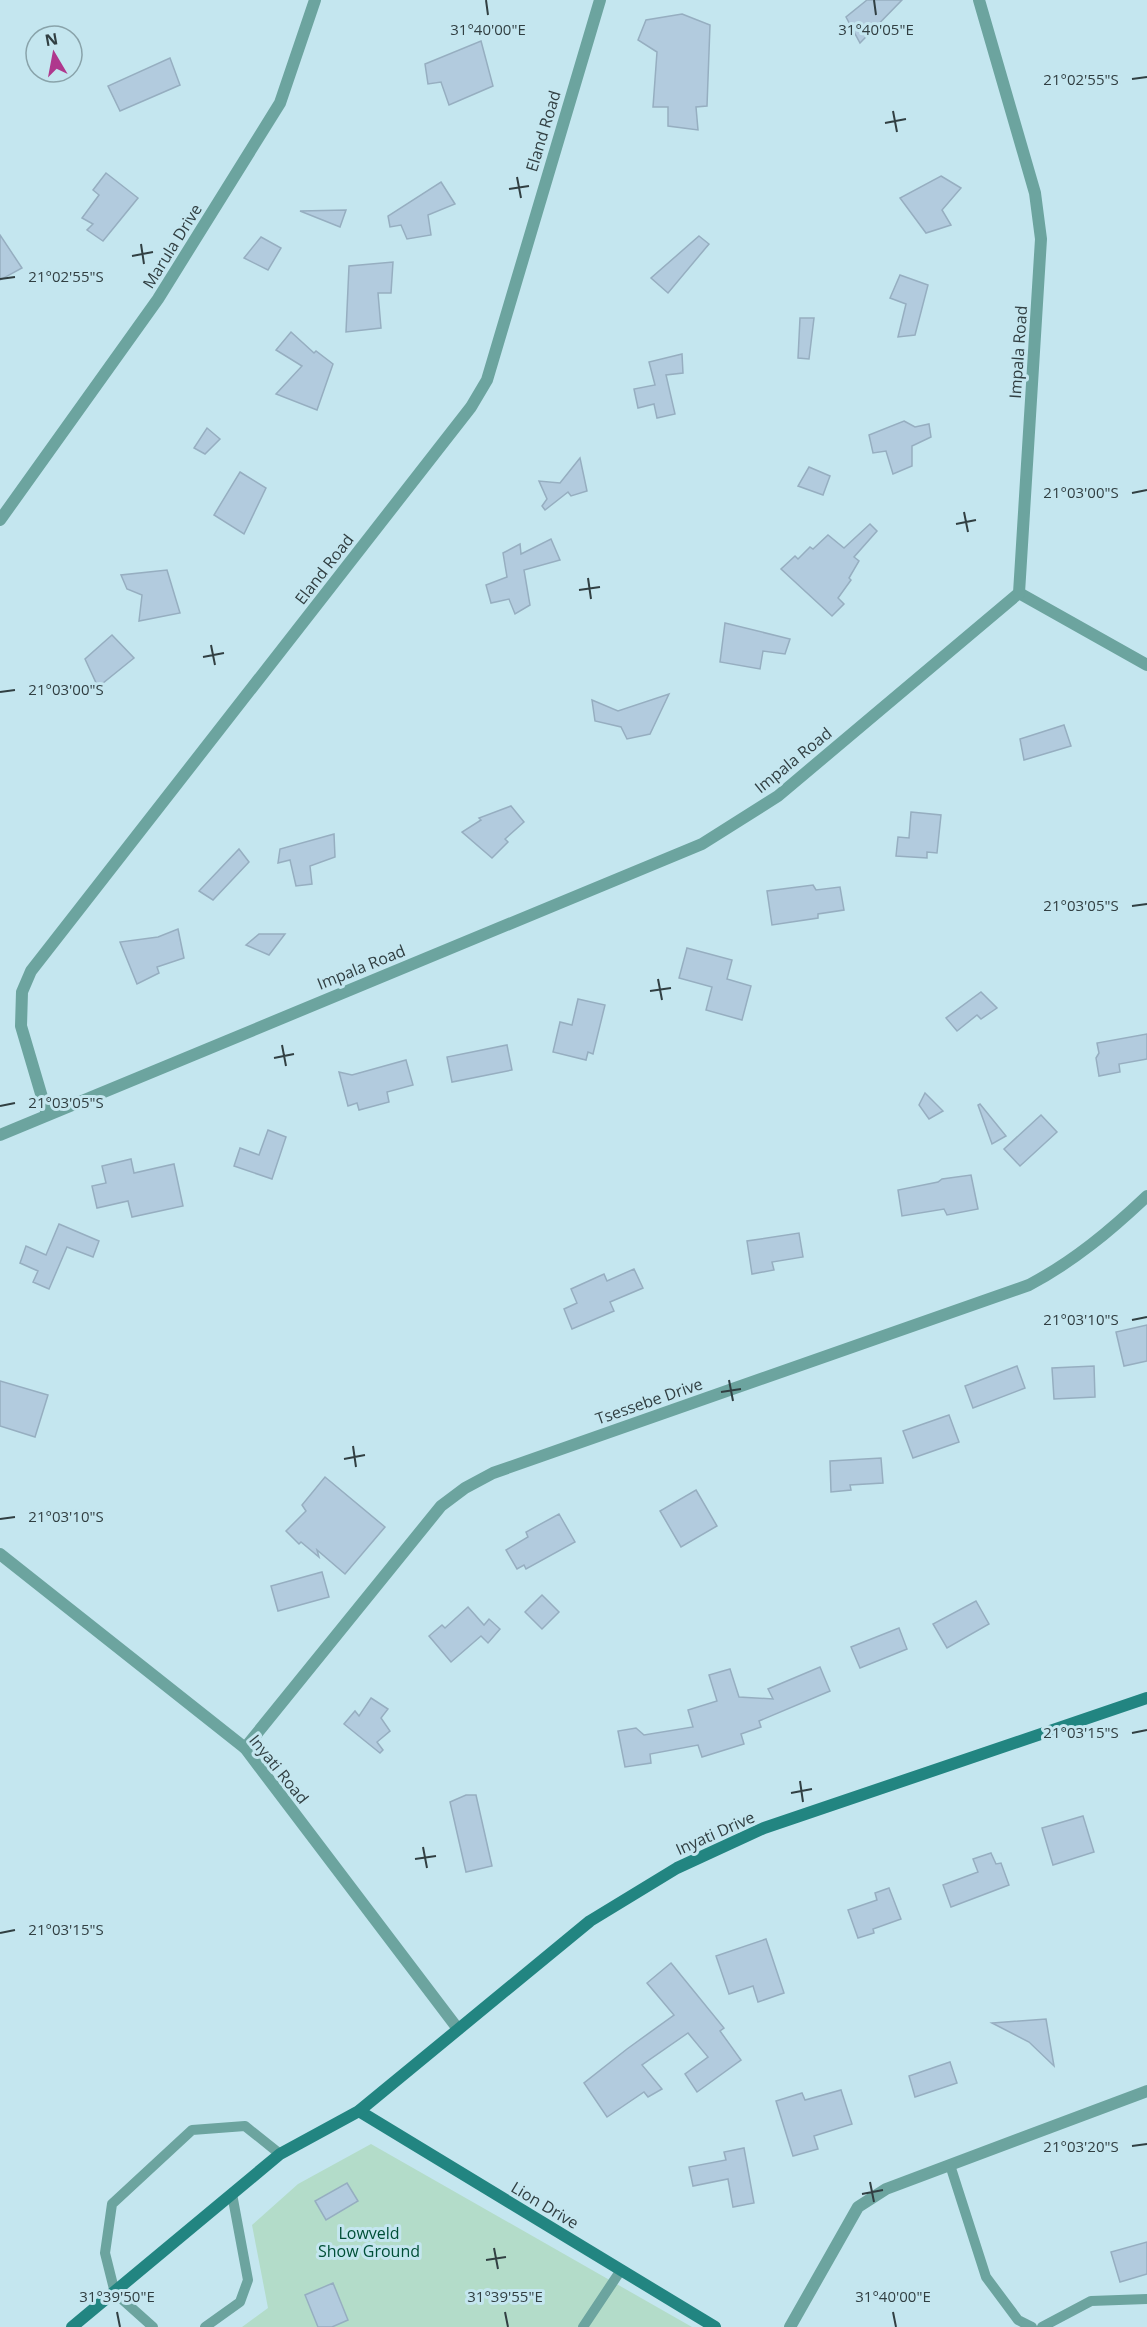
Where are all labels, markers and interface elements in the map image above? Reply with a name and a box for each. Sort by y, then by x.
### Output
text: 31°40'00"E [450,19,526,39]
text: 31°40'05"E [838,19,914,39]
north arrow [24,24,84,84]
text: N [43,27,60,51]
text: 21°02'55"S [1043,69,1119,89]
street label: Eland Road [520,88,566,174]
street label: Marula Drive [137,200,207,292]
text: 21°02'55"S [28,266,104,286]
street label: Impala Road [1004,305,1032,399]
text: 21°03'00"S [1043,482,1119,502]
street label: Eland Road [290,529,358,609]
text: 21°03'00"S [28,679,104,699]
street label: Impala Road [750,722,836,798]
text: 21°03'05"S [1043,895,1119,915]
street label: Impala Road [314,939,408,995]
text: 21°03'05"S [28,1092,104,1112]
text: 21°03'10"S [1043,1309,1119,1329]
street label: Tsessebe Drive [593,1372,705,1430]
text: 21°03'10"S [28,1506,104,1526]
text: 21°03'15"S [1043,1722,1119,1742]
street label: Inyati Road [244,1730,314,1808]
street label: Inyati Drive [672,1806,758,1860]
text: 21°03'15"S [28,1919,104,1939]
text: 21°03'20"S [1043,2136,1119,2156]
street label: Lion Drive [507,2176,583,2234]
park label: Lowveld Show Ground [318,2222,420,2262]
text: 31°39'50"E [79,2286,155,2306]
text: 31°39'55"E [467,2286,543,2306]
text: 31°40'00"E [855,2286,931,2306]

